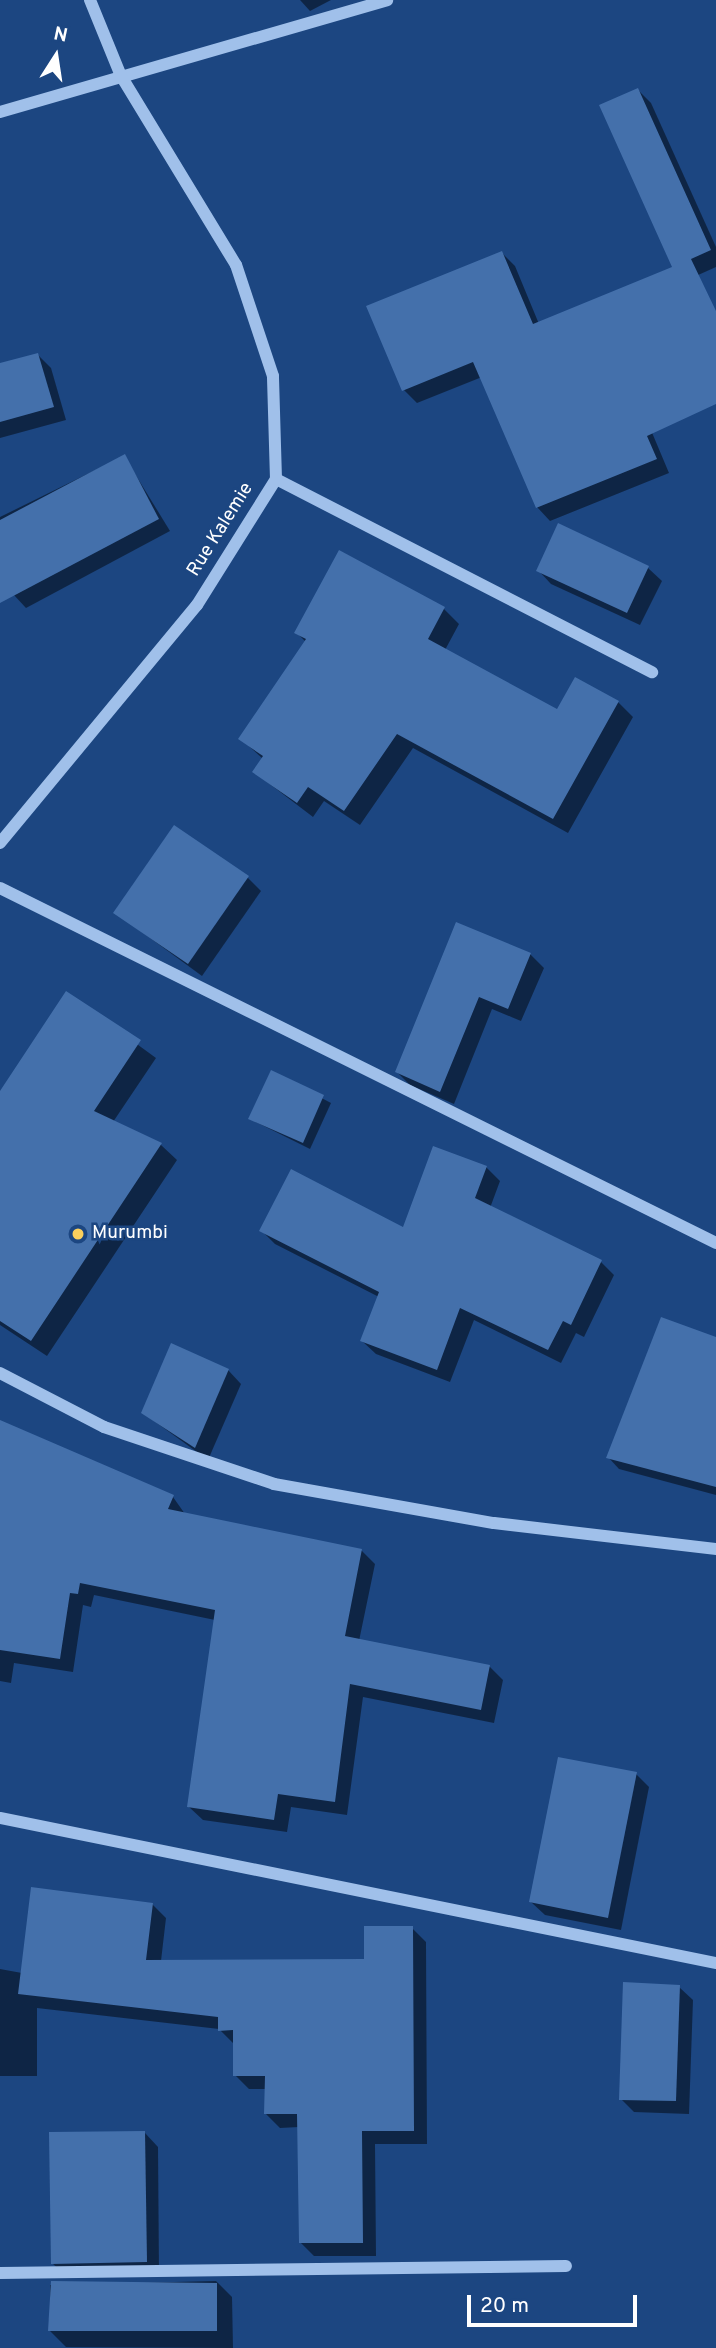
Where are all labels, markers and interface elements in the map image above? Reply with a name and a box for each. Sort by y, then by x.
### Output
north arrow [21,21,91,91]
text: N [51,22,70,49]
street label: Rue Kalemie [183,479,259,581]
place label: Murumbi [92,1223,168,1245]
marker: Murumbi [70,1226,86,1242]
scale bar [471,2282,641,2326]
text: 20 m [480,2293,529,2320]

